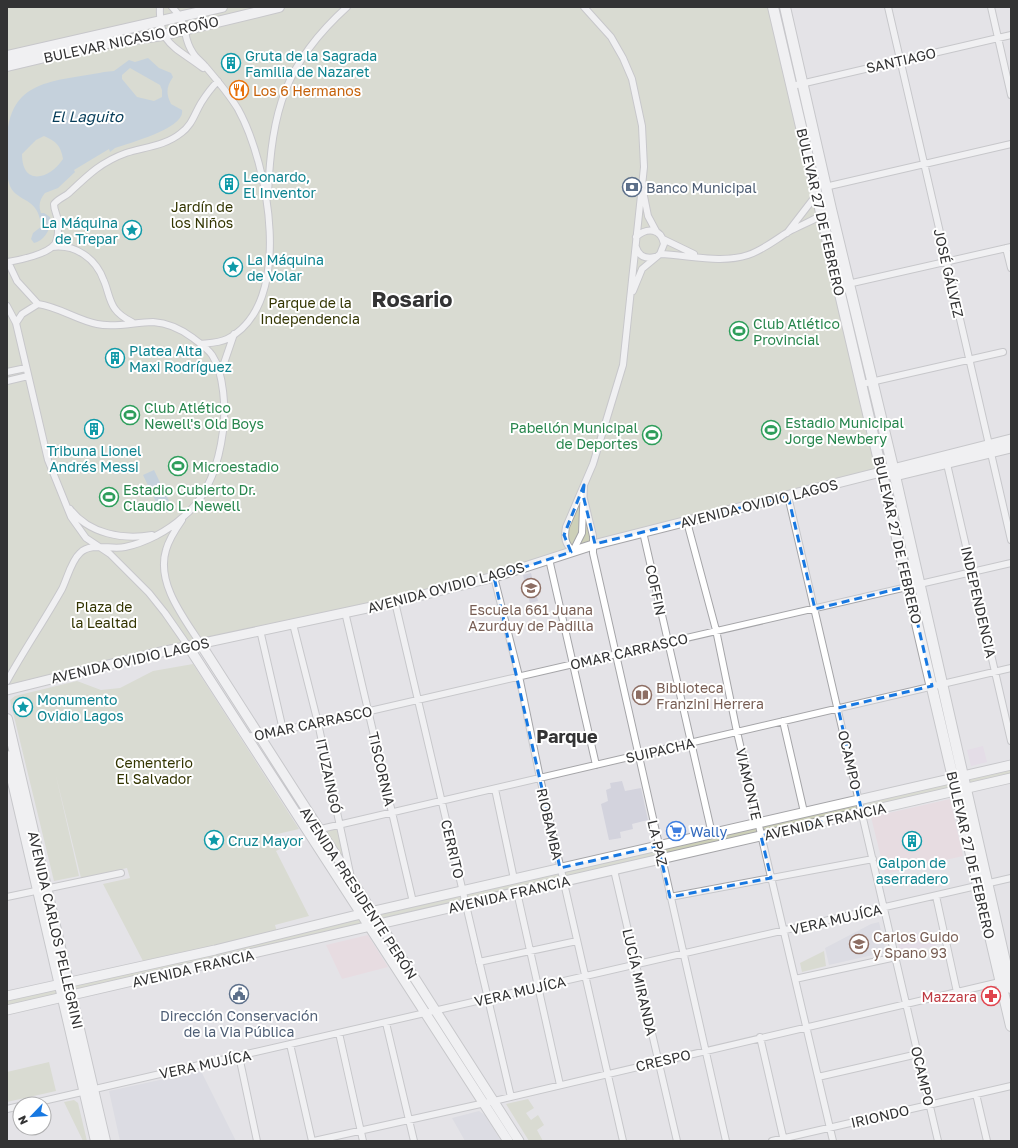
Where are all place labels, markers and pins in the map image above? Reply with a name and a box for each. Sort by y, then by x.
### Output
place label: Gruta de la Sagrada Familia de Nazaret [245,47,377,80]
building icon: Gruta de la Sagrada Familia de Nazaret [220,52,242,74]
restaurant icon: Los 6 Hermanos [228,79,250,101]
place label: Los 6 Hermanos [253,82,361,99]
place label: Leonardo, El Inventor [243,168,316,201]
building icon: Leonardo, El Inventor [218,173,240,195]
bank icon: Banco Municipal [621,176,643,198]
place label: Banco Municipal [646,179,757,196]
place label: La Máquina de Trepar [41,214,119,247]
place icon: La Máquina de Trepar [121,219,143,241]
place label: La Máquina de Volar [247,251,324,284]
place icon: La Máquina de Volar [222,256,244,278]
place label: Club Atlético Provincial [753,315,840,348]
sports icon: Club Atlético Provincial [728,320,750,342]
place label: Platea Alta Maxi Rodríguez [129,342,232,375]
building icon: Platea Alta Maxi Rodríguez [104,347,126,369]
place label: Club Atlético Newell's Old Boys [144,399,264,432]
sports icon: Club Atlético Newell's Old Boys [119,404,141,426]
place label: Estadio Municipal Jorge Newbery [785,414,904,447]
building icon: Tribuna Lionel Andrés Messi [83,418,105,440]
place label: Pabellón Municipal de Deportes [510,419,638,452]
sports icon: Estadio Municipal Jorge Newbery [760,419,782,441]
sports icon: Pabellón Municipal de Deportes [641,424,663,446]
place label: Tribuna Lionel Andrés Messi [46,442,142,475]
sports icon: Microestadio [167,455,189,477]
place label: Microestadio [192,458,279,475]
place label: Estadio Cubierto Dr. Claudio L. Newell [123,481,256,514]
sports icon: Estadio Cubierto Dr. Claudio L. Newell [98,486,120,508]
school or university icon: Escuela 661 Juana Azurduy de Padilla [520,577,542,599]
place label: Escuela 661 Juana Azurduy de Padilla [468,601,594,634]
place label: Biblioteca Franzini Herrera [656,679,764,712]
library icon: Biblioteca Franzini Herrera [631,684,653,706]
place label: Monumento Ovidio Lagos [37,691,124,724]
place icon: Monumento Ovidio Lagos [12,696,34,718]
supermarket icon: Wally [665,820,687,842]
place label: Wally [690,823,727,840]
place icon: Cruz Mayor [203,829,225,851]
building icon: Galpon de aserradero [901,830,923,852]
place label: Cruz Mayor [228,832,304,849]
place label: Galpon de aserradero [876,854,948,887]
place label: Carlos Guido y Spano 93 [873,928,959,961]
school or university icon: Carlos Guido y Spano 93 [848,933,870,955]
public building icon: Dirección Conservación de la Via Pública [228,983,250,1005]
pharmacy icon: Mazzara [980,985,1002,1007]
place label: Mazzara [921,988,977,1005]
place label: Dirección Conservación de la Via Pública [160,1007,318,1040]

